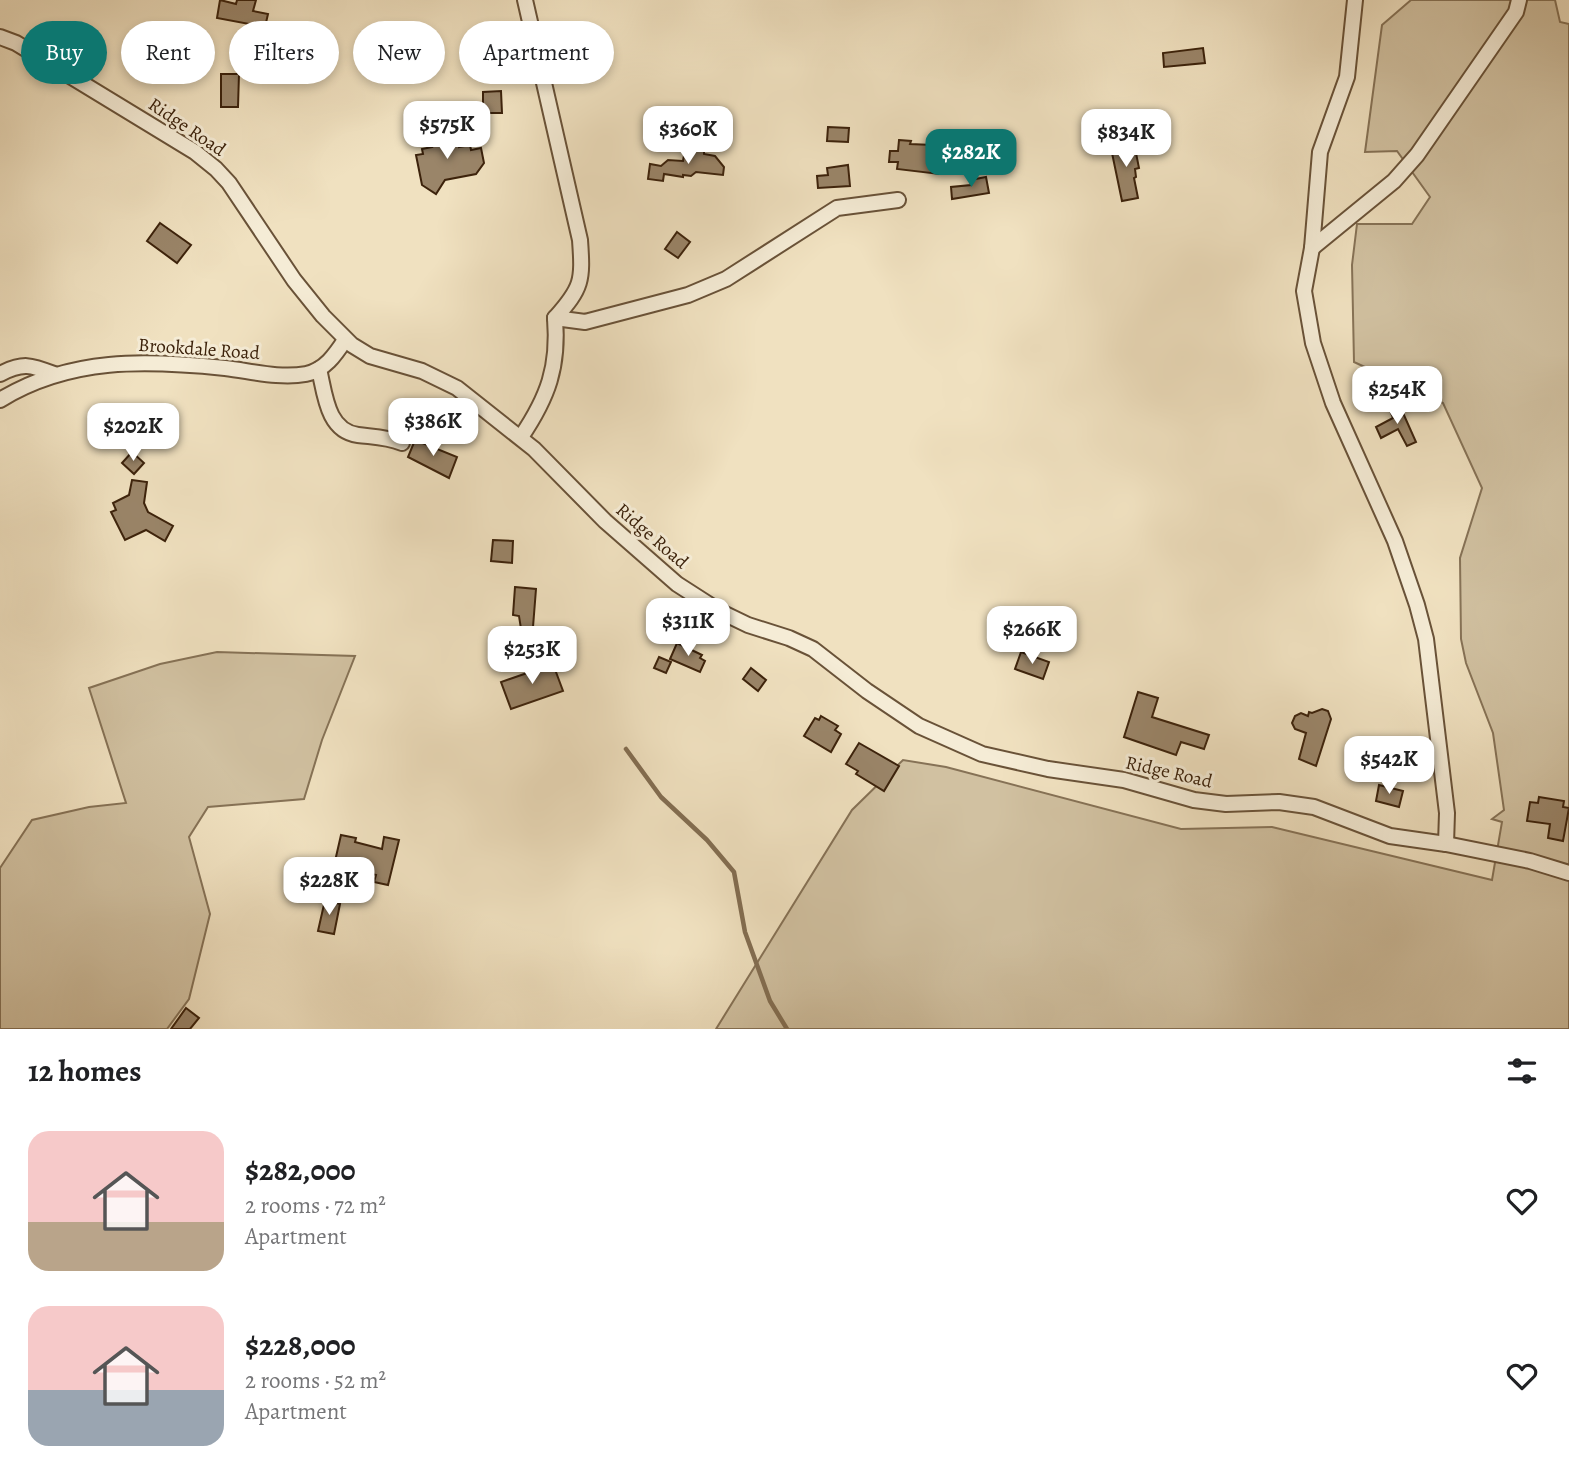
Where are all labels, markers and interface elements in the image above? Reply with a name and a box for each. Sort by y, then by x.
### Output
chip: Buy [21,21,107,84]
chip: Rent [121,21,215,84]
chip: Filters [229,21,339,84]
chip: New [353,21,445,84]
chip: Apartment [459,21,614,84]
street label: Ridge Road [143,92,232,163]
pin: $575K [398,102,496,161]
pin: $360K [639,106,737,166]
text: $575K [419,108,475,139]
pin: $834K [1077,110,1175,169]
text: $360K [659,113,717,144]
text: $834K [1097,116,1155,147]
pin: $282K [922,130,1020,189]
text: $282K [941,136,1001,167]
street label: Brookdale Road [137,332,261,366]
pin: $254K [1348,366,1446,426]
text: $254K [1368,373,1426,404]
pin: $386K [384,398,482,458]
pin: $202K [84,404,182,463]
text: $386K [404,405,462,436]
text: $202K [103,410,163,441]
street label: Ridge Road [610,497,694,575]
pin: $311K [639,598,737,658]
text: $311K [662,605,714,636]
pin: $266K [983,606,1081,666]
text: $266K [1003,613,1061,644]
pin: $253K [483,626,581,686]
text: $253K [504,633,560,664]
pin: $542K [1340,736,1438,796]
text: $542K [1360,743,1418,774]
street label: Ridge Road [1123,749,1216,795]
pin: $228K [280,858,378,917]
text: $228K [299,864,359,895]
text: 12 homes [28,1051,141,1091]
icon: filters [1503,1052,1541,1090]
text: $282,000 [245,1150,356,1190]
icon: home [84,1159,168,1243]
icon: heart [1503,1182,1541,1220]
text: 2 rooms · 72 m² [245,1190,386,1221]
text: Apartment [245,1221,347,1252]
text: $228,000 [245,1325,356,1365]
icon: home [84,1334,168,1418]
icon: heart [1503,1357,1541,1395]
text: 2 rooms · 52 m² [245,1365,386,1396]
text: Apartment [245,1396,347,1427]

